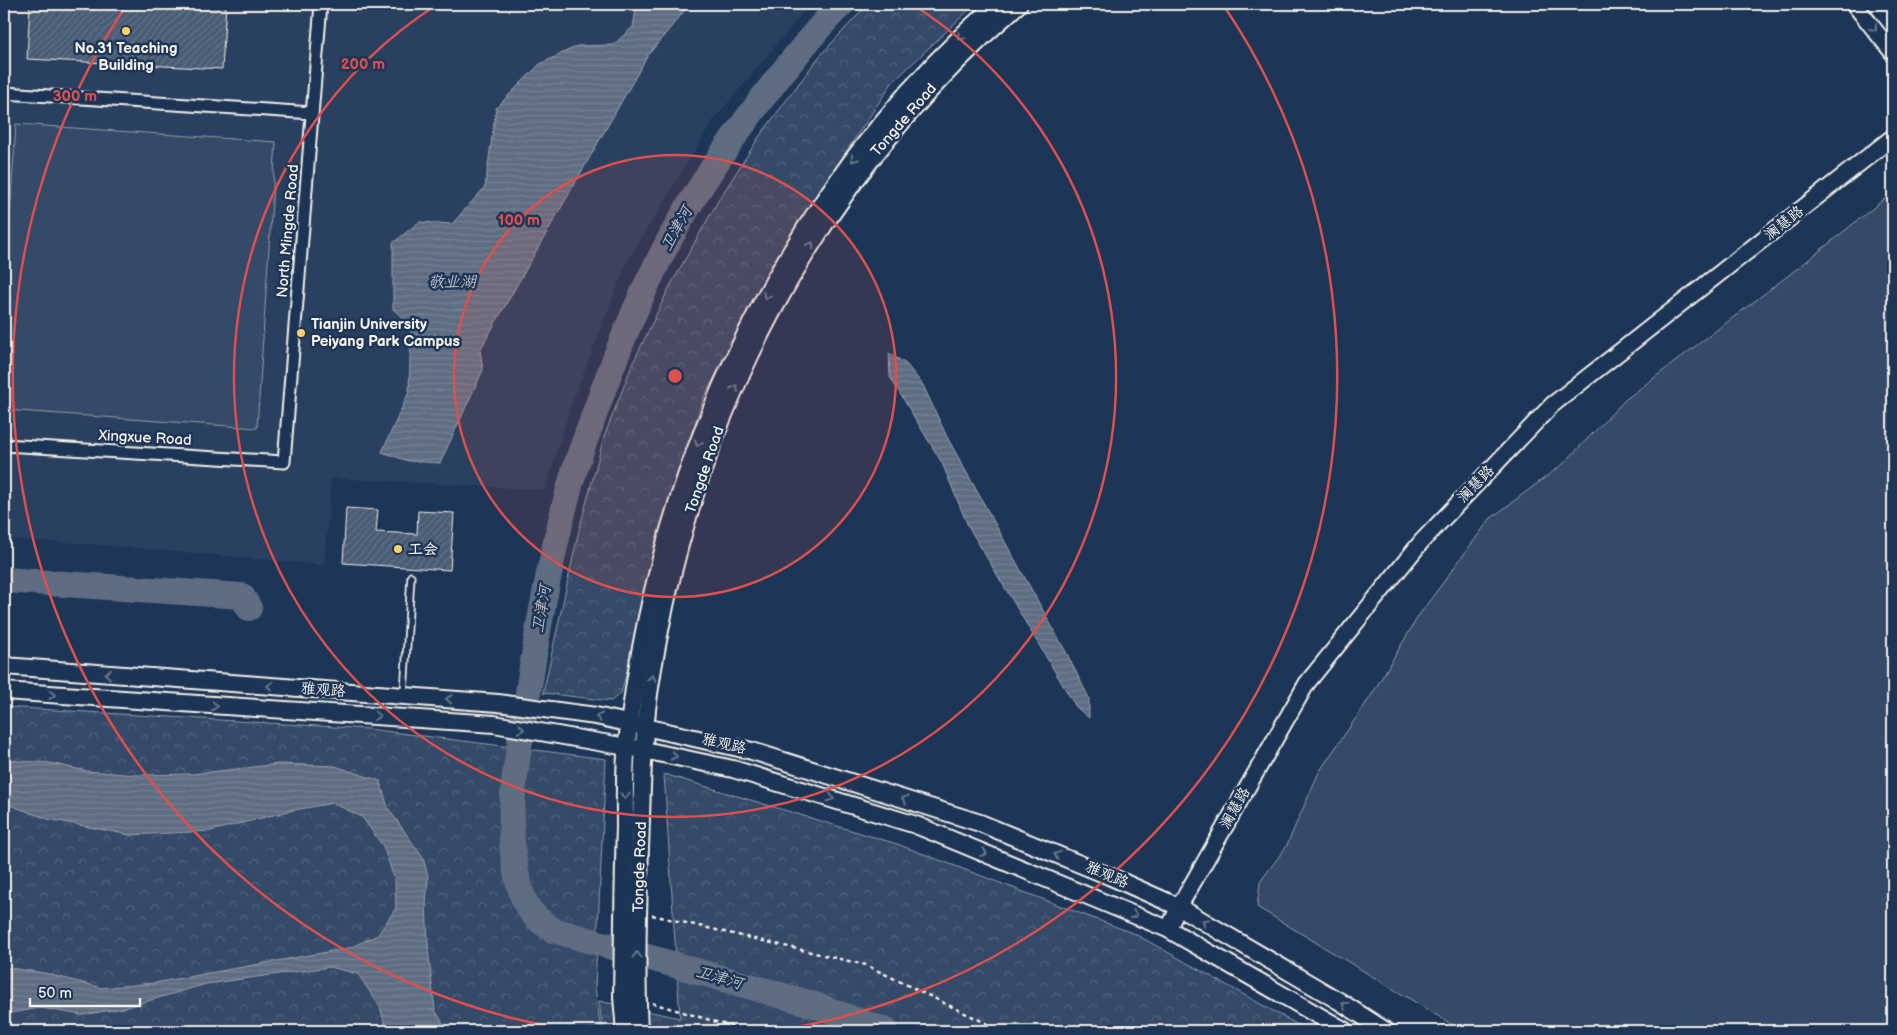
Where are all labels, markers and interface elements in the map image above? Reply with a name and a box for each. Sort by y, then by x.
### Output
one-way arrow [1868,22,1876,31]
marker: No.31 Teaching Building [120,25,132,37]
one-way arrow [957,31,966,40]
place label: No.31 Teaching Building [75,39,177,75]
text: 200 m [341,55,385,74]
street label: Tongde Road [867,79,941,161]
text: 300 m [53,87,97,106]
one-way arrow [850,154,860,163]
street label: North Mingde Road [273,164,303,298]
water label: 卫津河 [657,201,698,255]
street label: 澜慧路 [1760,202,1808,244]
text: 100 m [498,211,540,230]
one-way arrow [804,241,814,250]
water label: 敬业湖 [428,273,478,292]
one-way arrow [762,291,772,300]
place label: Tianjin University Peiyang Park Campus [311,315,460,351]
marker: Tianjin University Peiyang Park Campus [295,327,307,339]
centre of rings [666,367,684,385]
one-way arrow [728,384,739,393]
street label: Tongde Road [681,424,729,516]
street label: Xingxue Road [97,426,192,450]
one-way arrow [694,438,704,447]
street label: 澜慧路 [1454,461,1498,507]
place label: 工会 [408,540,438,559]
marker: 工会 [392,543,404,555]
water label: 卫津河 [528,581,556,634]
one-way arrow [104,669,112,680]
one-way arrow [647,674,657,683]
street label: 雅观路 [300,679,346,701]
one-way arrow [266,681,274,692]
one-way arrow [49,689,57,700]
one-way arrow [445,694,453,705]
one-way arrow [211,700,219,711]
one-way arrow [373,711,381,722]
one-way arrow [594,712,603,722]
one-way arrow [516,723,525,733]
street label: 雅观路 [700,730,748,758]
one-way arrow [670,751,679,761]
street label: 澜慧路 [1216,784,1254,832]
one-way arrow [620,792,630,800]
one-way arrow [826,792,835,802]
one-way arrow [901,794,910,804]
street label: Tongde Road [629,821,651,913]
one-way arrow [979,847,988,857]
one-way arrow [1054,851,1062,861]
street label: 雅观路 [1083,857,1131,893]
one-way arrow [1129,909,1138,920]
one-way arrow [1201,919,1210,929]
one-way arrow [632,951,642,958]
water label: 卫津河 [693,962,748,995]
scale bar [30,975,140,1007]
text: 50 m [38,984,72,1003]
one-way arrow [1341,1002,1351,1011]

